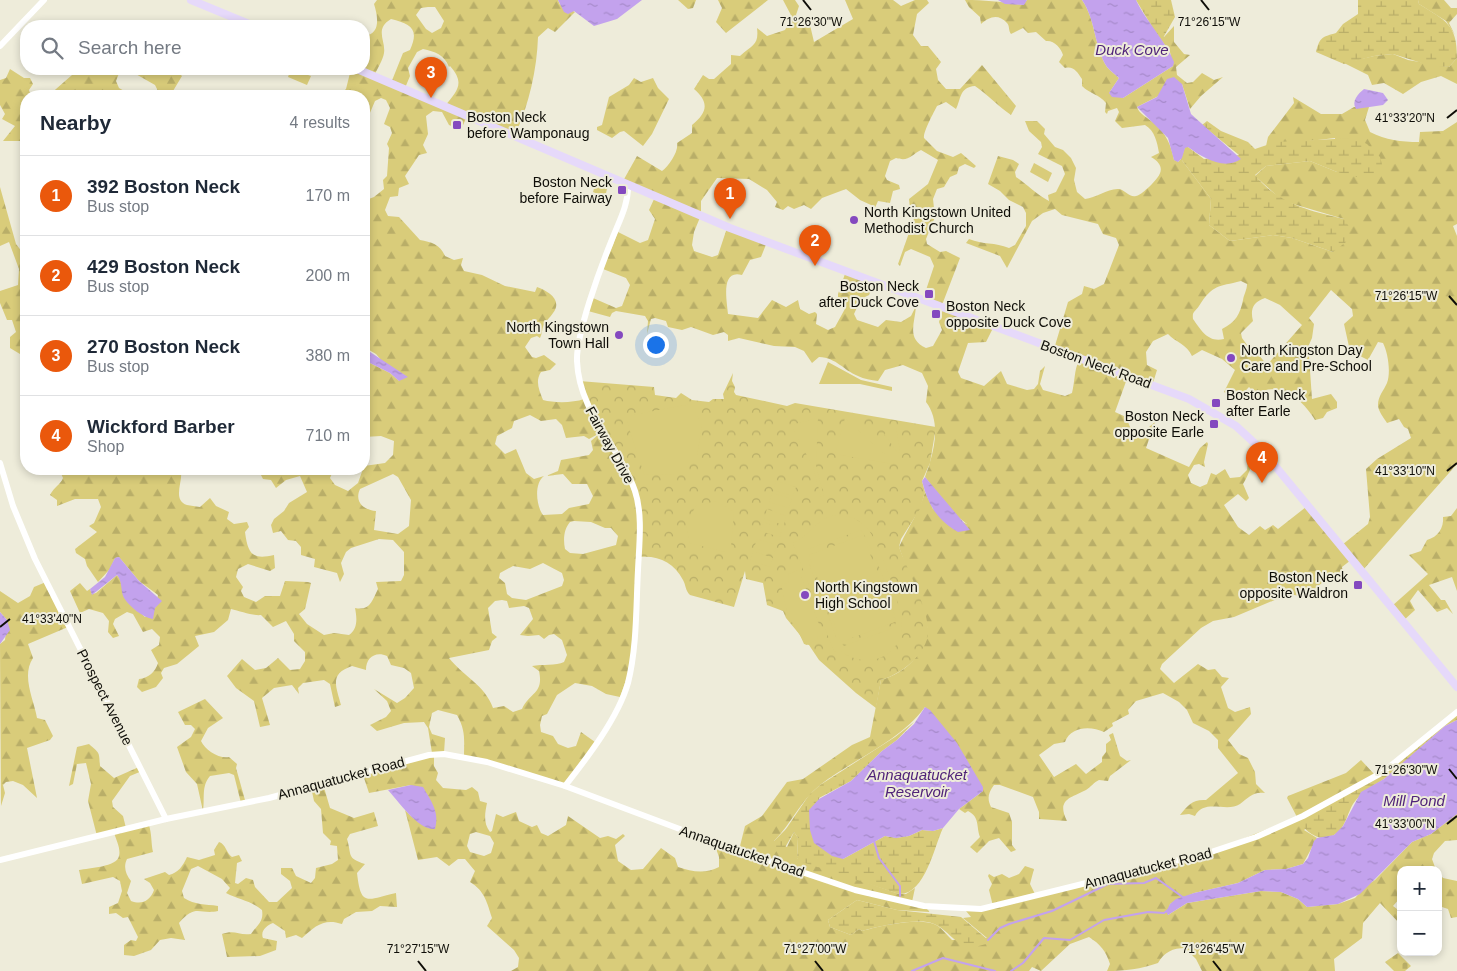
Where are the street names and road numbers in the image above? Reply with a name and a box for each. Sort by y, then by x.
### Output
street label: Boston Neck Road [1038,337,1154,391]
street label: Fairway Drive [582,404,638,486]
street label: Prospect Avenue [74,646,136,748]
street label: Annaquatucket Road [276,753,406,803]
street label: Annaquatucket Road [678,822,806,880]
street label: Annaquatucket Road [1083,844,1213,892]

